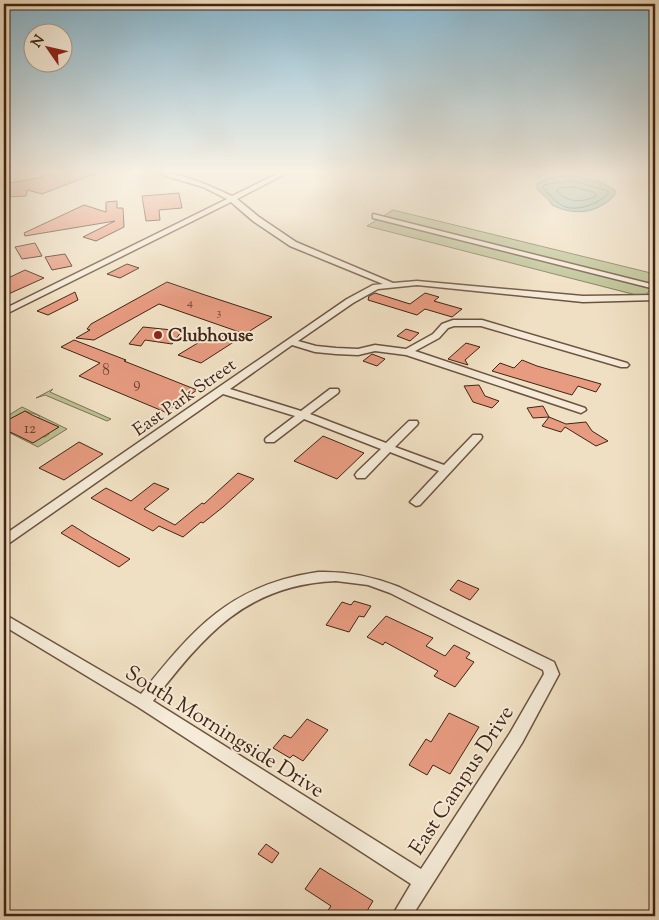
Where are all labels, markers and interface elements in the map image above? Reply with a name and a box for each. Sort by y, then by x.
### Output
north arrow [22,22,72,72]
text: N [27,32,50,52]
house number: 4 [187,294,193,312]
house number: 3 [217,304,222,322]
place label: Clubhouse [168,324,254,350]
marker: Clubhouse [152,329,164,341]
street label: East Park Street [128,353,242,444]
house number: 8 [102,361,110,382]
house number: 9 [133,374,141,395]
house number: 12 [24,419,36,440]
street label: South Morningside Drive [119,659,329,806]
street label: East Campus Drive [403,700,522,862]

